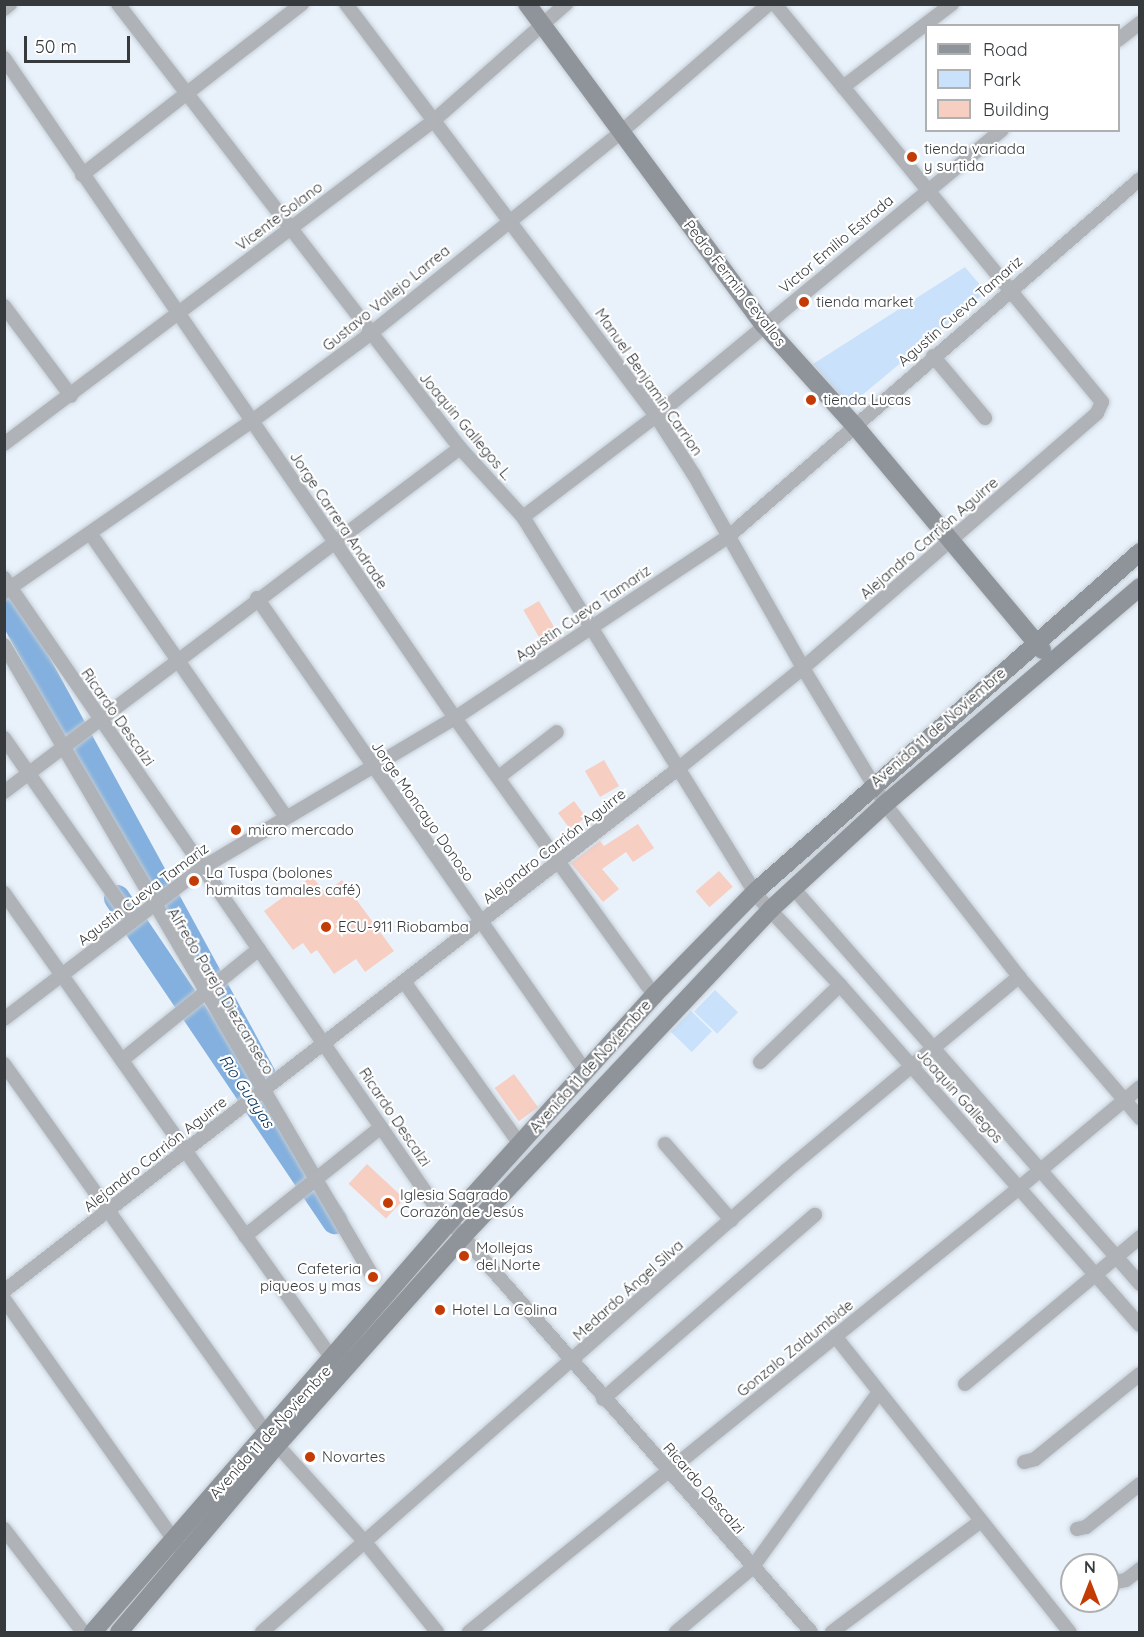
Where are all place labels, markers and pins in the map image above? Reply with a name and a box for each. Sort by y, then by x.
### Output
place label: tienda variada y surtida [924,139,1025,174]
marker: tienda variada y surtida [905,150,919,164]
place label: tienda market [816,293,914,311]
marker: tienda market [797,295,811,309]
place label: tienda Lucas [823,391,911,409]
marker: tienda Lucas [804,393,818,407]
place label: micro mercado [248,821,354,839]
marker: micro mercado [229,823,243,837]
place label: La Tuspa (bolones humitas tamales café) [206,863,361,898]
marker: La Tuspa (bolones humitas tamales café) [187,874,201,888]
place label: ECU-911 Riobamba [338,918,469,936]
marker: ECU-911 Riobamba [319,920,333,934]
place label: Iglesia Sagrado Corazón de Jesús [400,1185,524,1220]
marker: Iglesia Sagrado Corazón de Jesús [381,1196,395,1210]
place label: Mollejas del Norte [476,1238,540,1273]
marker: Mollejas del Norte [457,1249,471,1263]
place label: Cafeteria piqueos y mas [260,1259,361,1294]
marker: Cafeteria piqueos y mas [366,1270,380,1284]
place label: Hotel La Colina [452,1301,557,1319]
marker: Hotel La Colina [433,1303,447,1317]
place label: Novartes [322,1448,385,1466]
marker: Novartes [303,1450,317,1464]

